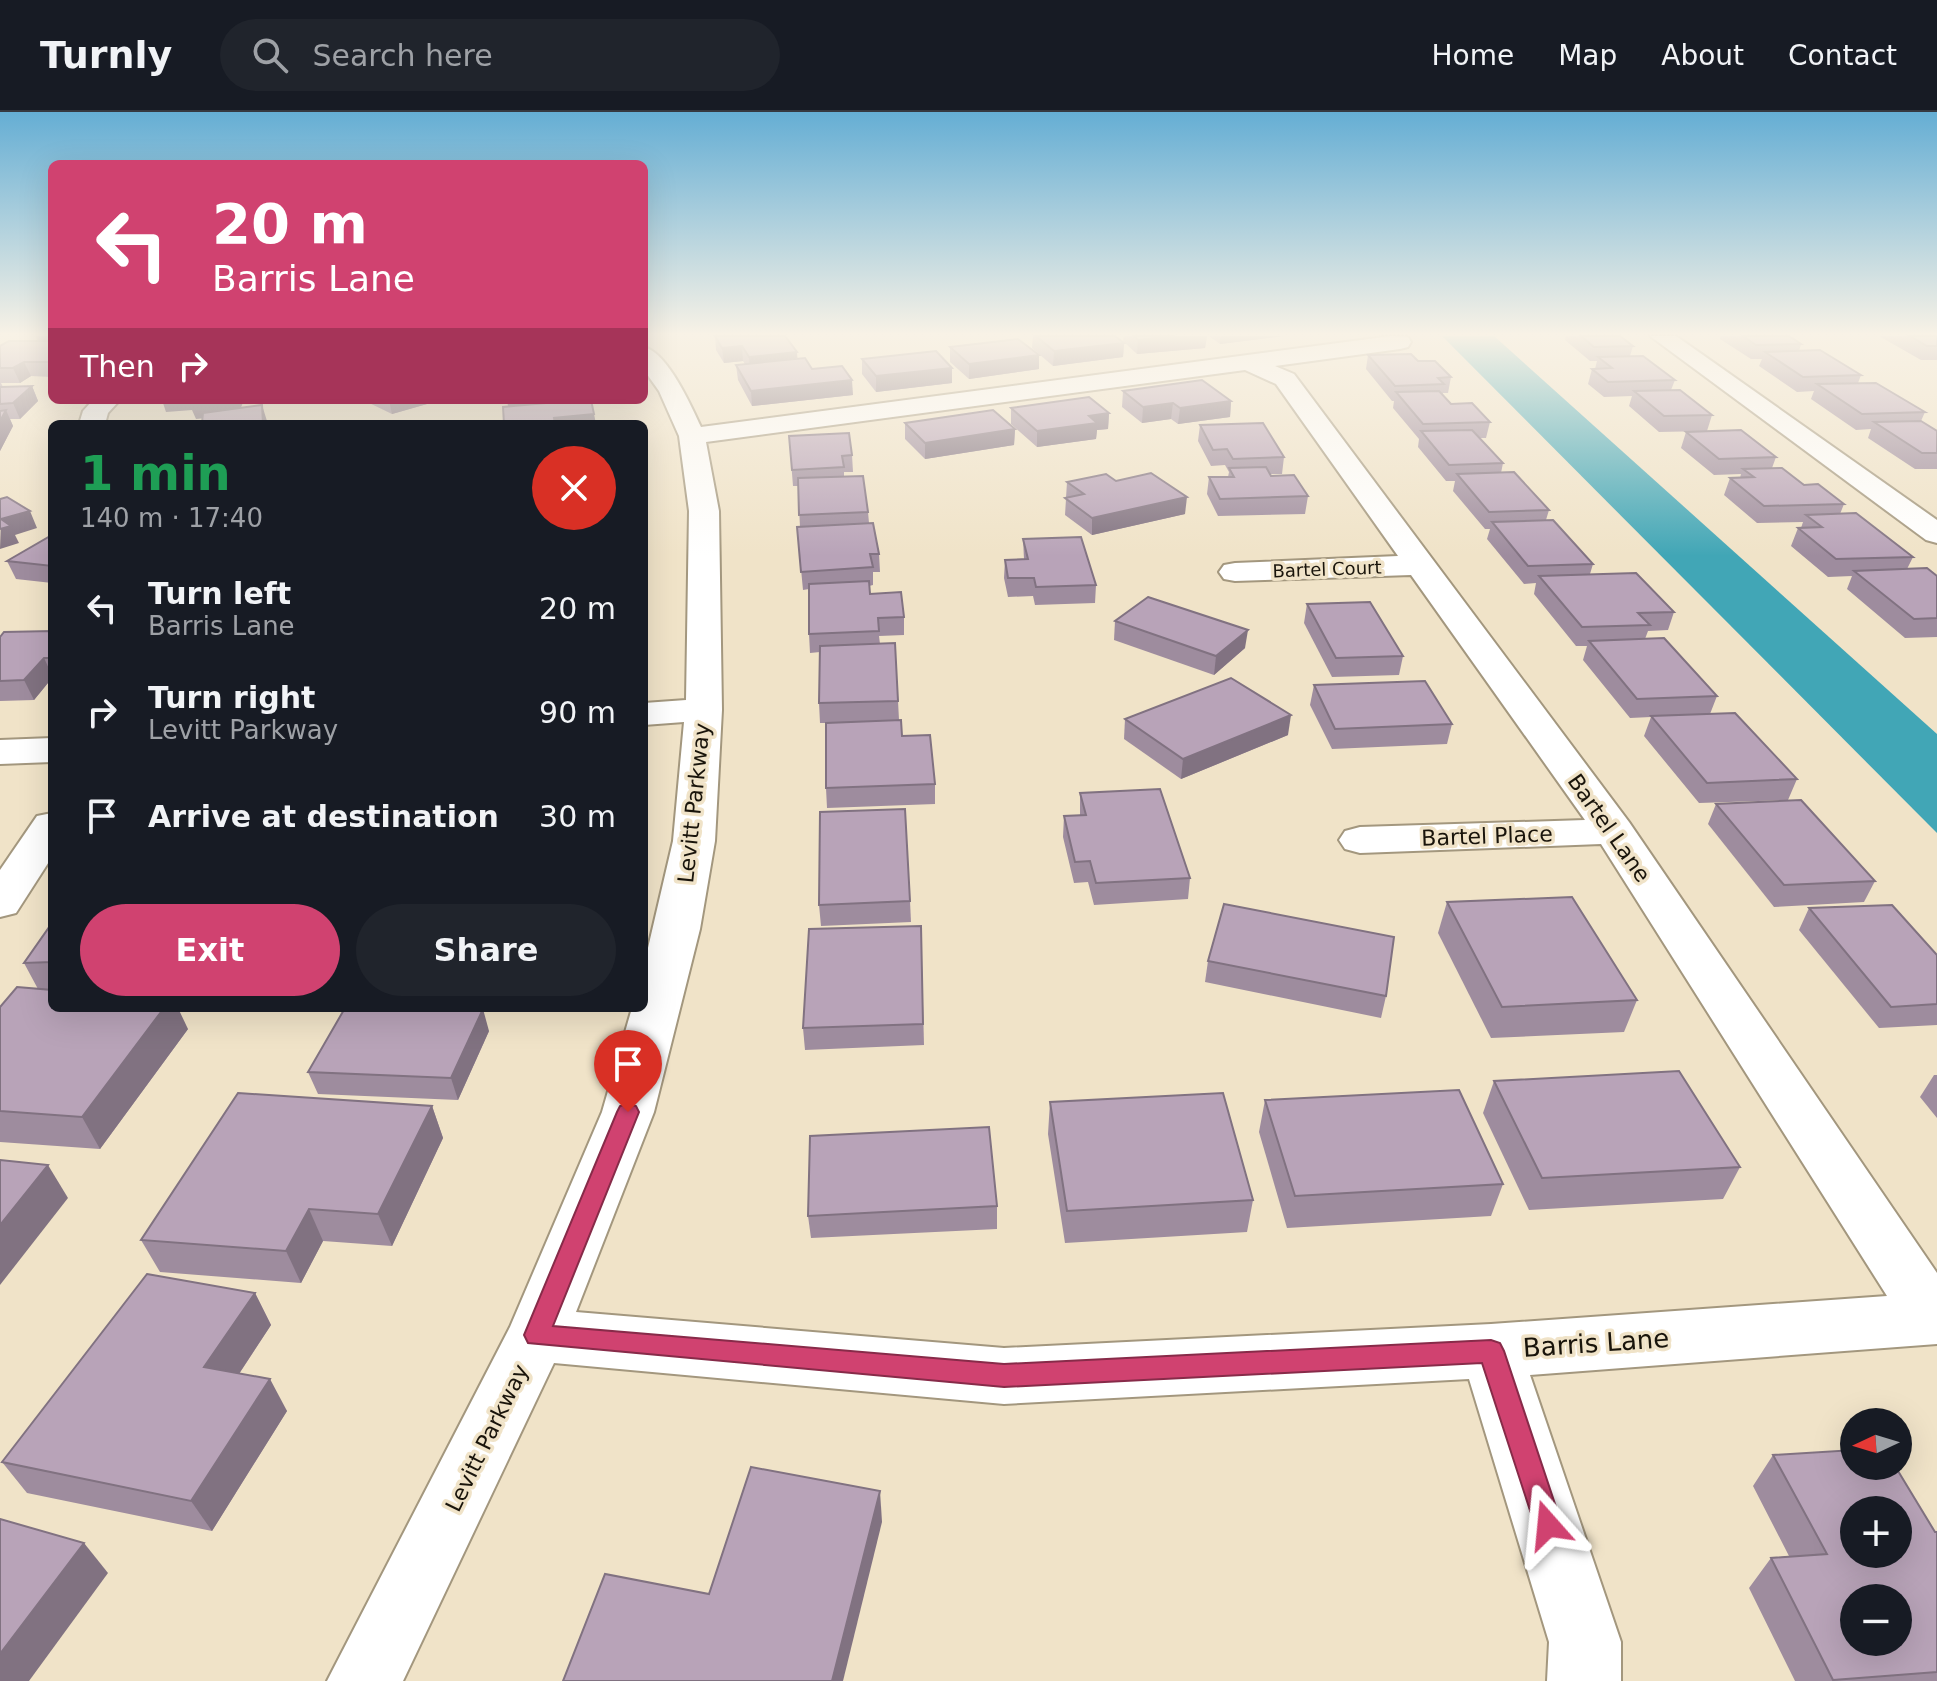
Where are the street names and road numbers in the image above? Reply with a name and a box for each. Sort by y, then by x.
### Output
street label: Bartel Court [1272,557,1382,581]
street label: Levitt Parkway [673,722,715,884]
street label: Bartel Lane [1563,769,1655,887]
street label: Bartel Place [1421,821,1553,851]
street label: Barris Lane [1522,1323,1670,1363]
street label: Levitt Parkway [441,1360,533,1516]

